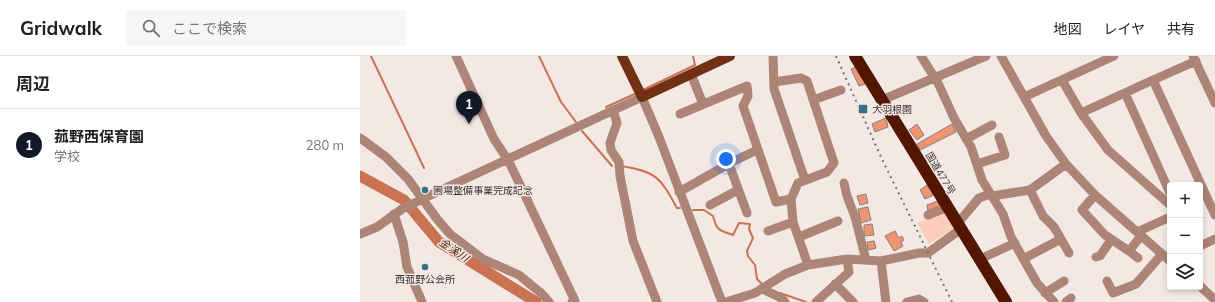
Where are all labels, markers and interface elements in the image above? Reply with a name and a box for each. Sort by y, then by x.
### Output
search box [126,10,406,46]
text: Gridwalk [20,16,102,40]
icon: search [140,17,162,39]
text: ここで検索 [172,19,247,38]
text: 地図 [1053,20,1081,38]
text: レイヤ [1103,20,1145,38]
text: 共有 [1167,20,1195,38]
text: 周辺 [16,73,50,94]
pin: 1 [456,91,482,124]
marker: 大羽根園 [857,103,869,115]
place label: 大羽根園 [872,103,912,116]
text: 菰野西保育園 [54,127,144,146]
text: 1 [25,137,33,153]
text: 280 m [306,137,344,153]
text: 学校 [54,148,80,164]
your location [716,149,736,169]
street label: 国道477号 [923,149,959,197]
map controls [1167,182,1203,290]
button: + [1167,182,1203,218]
place label: 圃場整備事業完成記念 [433,184,533,197]
marker: 圃場整備事業完成記念 [420,185,430,195]
button: − [1167,218,1203,254]
water label: 金溪川 [436,235,472,266]
button: layers [1167,254,1203,290]
marker: 西菰野公会所 [420,262,430,272]
place label: 西菰野公会所 [395,273,455,286]

